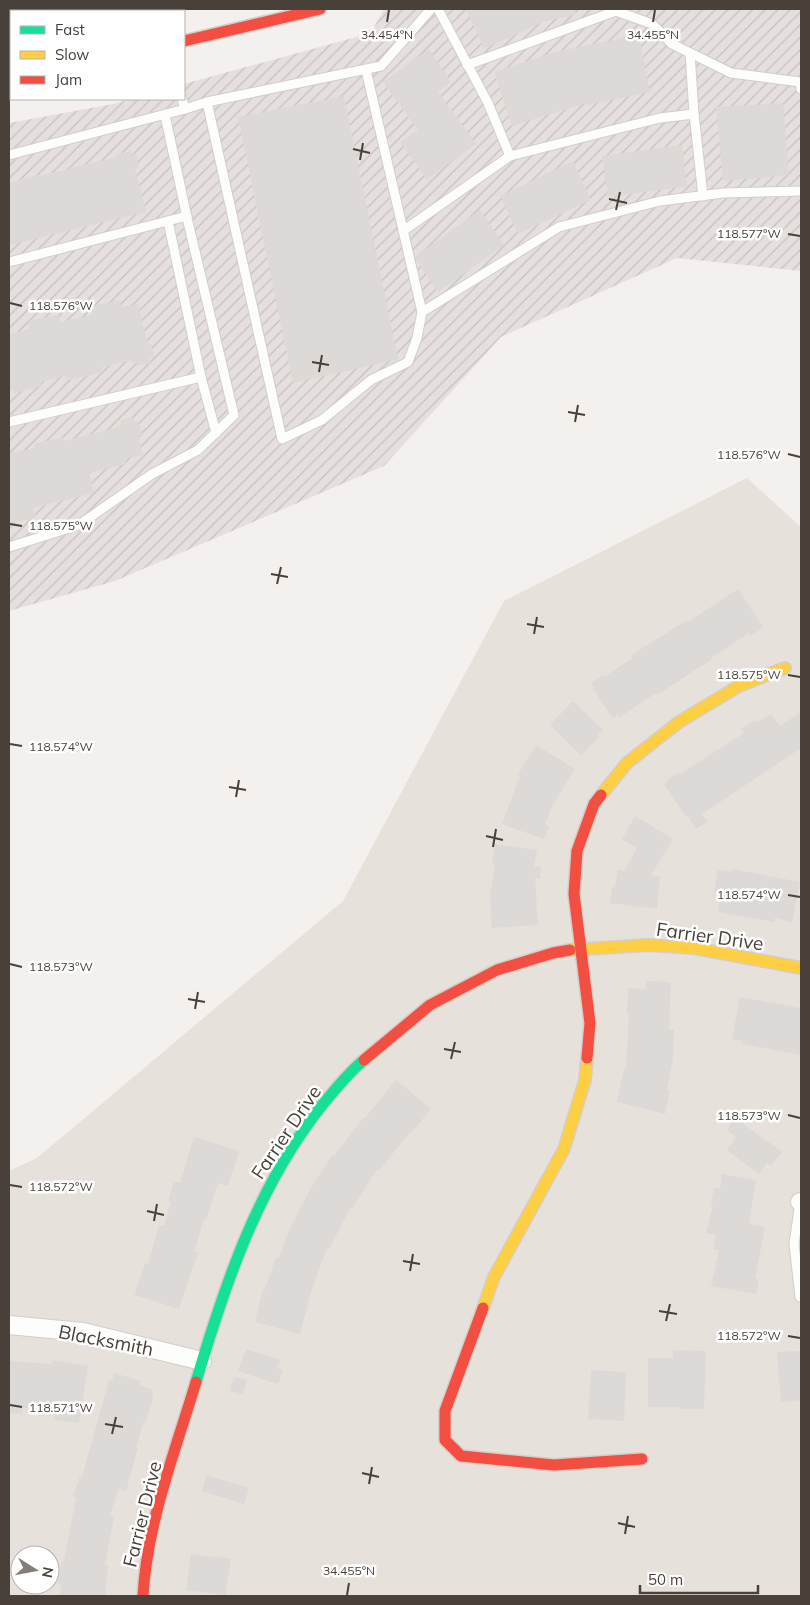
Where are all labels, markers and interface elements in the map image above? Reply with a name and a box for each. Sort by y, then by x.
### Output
legend [10,10,185,100]
text: Fast [55,20,85,39]
text: 34.454°N [361,27,413,42]
text: 34.455°N [627,27,679,42]
text: Slow [55,45,89,64]
text: Jam [55,70,82,89]
text: 118.577°W [717,226,781,241]
text: 118.576°W [29,298,93,313]
text: 118.576°W [717,447,781,462]
text: 118.575°W [29,518,93,533]
text: 118.575°W [717,667,781,682]
text: 118.574°W [29,739,93,754]
text: 118.574°W [717,887,781,902]
street label: Farrier Drive [655,917,765,955]
text: 118.573°W [29,959,93,974]
street label: Farrier Drive [246,1080,326,1184]
text: 118.573°W [717,1108,781,1123]
text: 118.572°W [29,1179,93,1194]
street label: Blacksmith [56,1319,156,1361]
text: 118.572°W [717,1328,781,1343]
text: 118.571°W [29,1400,93,1415]
street label: Farrier Drive [117,1459,167,1569]
north arrow [10,1545,60,1595]
scale bar [640,1562,758,1594]
text: 34.455°N [323,1563,375,1578]
text: N [38,1566,58,1579]
text: 50 m [648,1570,683,1589]

